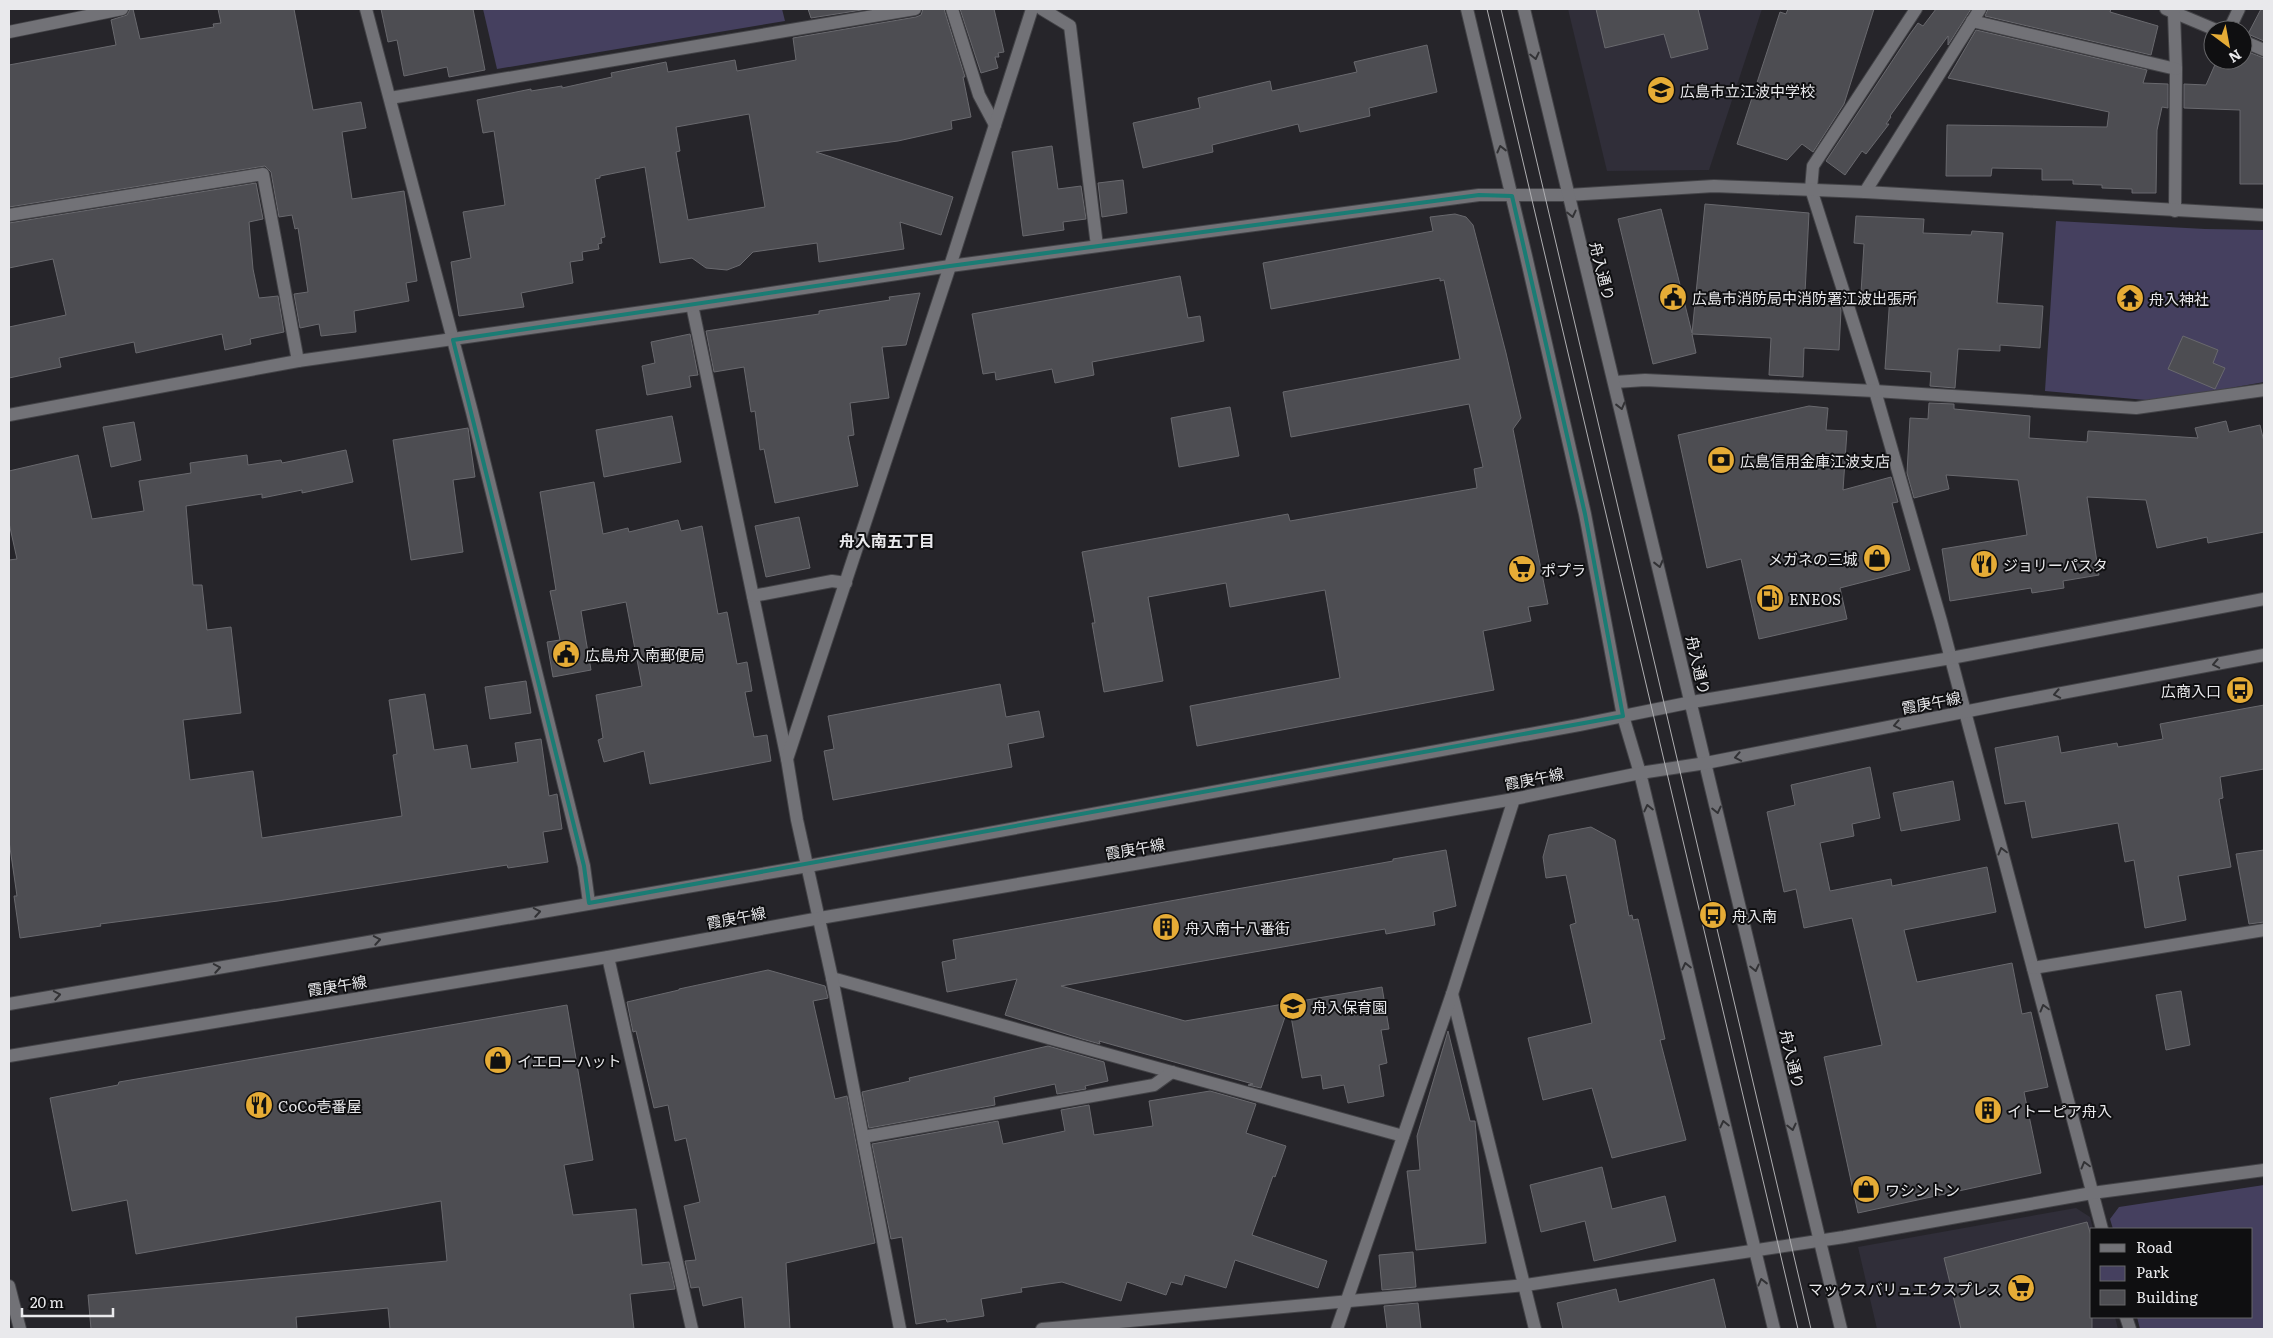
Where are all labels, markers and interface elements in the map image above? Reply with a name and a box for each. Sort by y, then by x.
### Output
north arrow [2203,20,2253,70]
text: N [2225,45,2246,69]
one-way arrow [1529,52,1540,61]
school or university icon: 広島市立江波中学校 [1646,75,1676,105]
place label: 広島市立江波中学校 [1680,79,1815,102]
one-way arrow [1496,144,1507,153]
one-way arrow [1566,210,1577,219]
street label: 舟入通り [1585,239,1621,303]
public building icon: 広島市消防局中消防署江波出張所 [1658,282,1688,312]
temple icon: 舟入神社 [2115,283,2145,313]
place label: 広島市消防局中消防署江波出張所 [1692,286,1917,309]
place label: 舟入神社 [2149,287,2209,310]
one-way arrow [1615,401,1626,410]
bank icon: 広島信用金庫江波支店 [1706,445,1736,475]
place label: 広島信用金庫江波支店 [1740,449,1890,472]
district label: 舟入南五丁目 [839,528,935,552]
shop icon: メガネの三城 [1862,543,1892,573]
place label: メガネの三城 [1768,547,1858,570]
restaurant icon: ジョリーパスタ [1969,549,1999,579]
place label: ジョリーパスタ [2003,553,2108,576]
supermarket icon: ポプラ [1507,554,1537,584]
place label: ポプラ [1541,558,1586,581]
one-way arrow [1653,559,1664,568]
fuel station icon: ENEOS [1755,583,1785,613]
place label: ENEOS [1789,587,1841,610]
street label: 舟入通り [1681,633,1717,697]
public building icon: 広島舟入南郵便局 [551,639,581,669]
place label: 広島舟入南郵便局 [585,643,705,666]
one-way arrow [2212,659,2221,669]
bus stop icon: 広商入口 [2225,675,2255,705]
place label: 広商入口 [2161,679,2221,702]
street label: 霞庚午線 [1899,685,1963,719]
one-way arrow [2052,688,2061,699]
one-way arrow [1893,719,1901,730]
one-way arrow [1733,751,1742,761]
street label: 霞庚午線 [1502,761,1566,795]
one-way arrow [1643,803,1654,812]
one-way arrow [1711,806,1722,815]
street label: 霞庚午線 [1103,831,1167,865]
one-way arrow [1997,847,2008,855]
street label: 霞庚午線 [704,900,768,934]
bus stop icon: 舟入南 [1698,900,1728,930]
place label: 舟入南 [1732,904,1777,927]
one-way arrow [533,908,541,918]
building icon: 舟入南十八番街 [1151,912,1181,942]
place label: 舟入南十八番街 [1185,916,1290,939]
one-way arrow [373,935,381,945]
one-way arrow [1681,961,1692,970]
one-way arrow [213,963,221,973]
one-way arrow [1749,964,1760,973]
street label: 霞庚午線 [306,969,368,1001]
one-way arrow [52,991,61,1001]
school or university icon: 舟入保育園 [1278,991,1308,1021]
place label: 舟入保育園 [1312,995,1387,1018]
one-way arrow [2039,1004,2050,1012]
street label: 舟入通り [1775,1027,1811,1091]
shop icon: イエローハット [483,1045,513,1075]
place label: イエローハット [517,1049,622,1072]
restaurant icon: CoCo壱番屋 [244,1090,274,1120]
place label: CoCo壱番屋 [278,1094,362,1117]
building icon: イトーピア舟入 [1973,1095,2003,1125]
place label: イトーピア舟入 [2007,1099,2112,1122]
one-way arrow [1719,1119,1730,1128]
one-way arrow [1786,1122,1797,1131]
one-way arrow [2080,1161,2091,1170]
shop icon: ワシントン [1851,1174,1881,1204]
place label: ワシントン [1885,1178,1960,1201]
legend [2090,1228,2253,1318]
text: Road [2136,1235,2172,1258]
text: Park [2136,1260,2170,1283]
supermarket icon: マックスバリュエクスプレス [2006,1273,2036,1303]
one-way arrow [1757,1277,1768,1286]
place label: マックスバリュエクスプレス [1808,1277,2002,1300]
text: Building [2136,1285,2198,1308]
scale bar [22,1286,114,1318]
text: 20 m [30,1290,64,1313]

